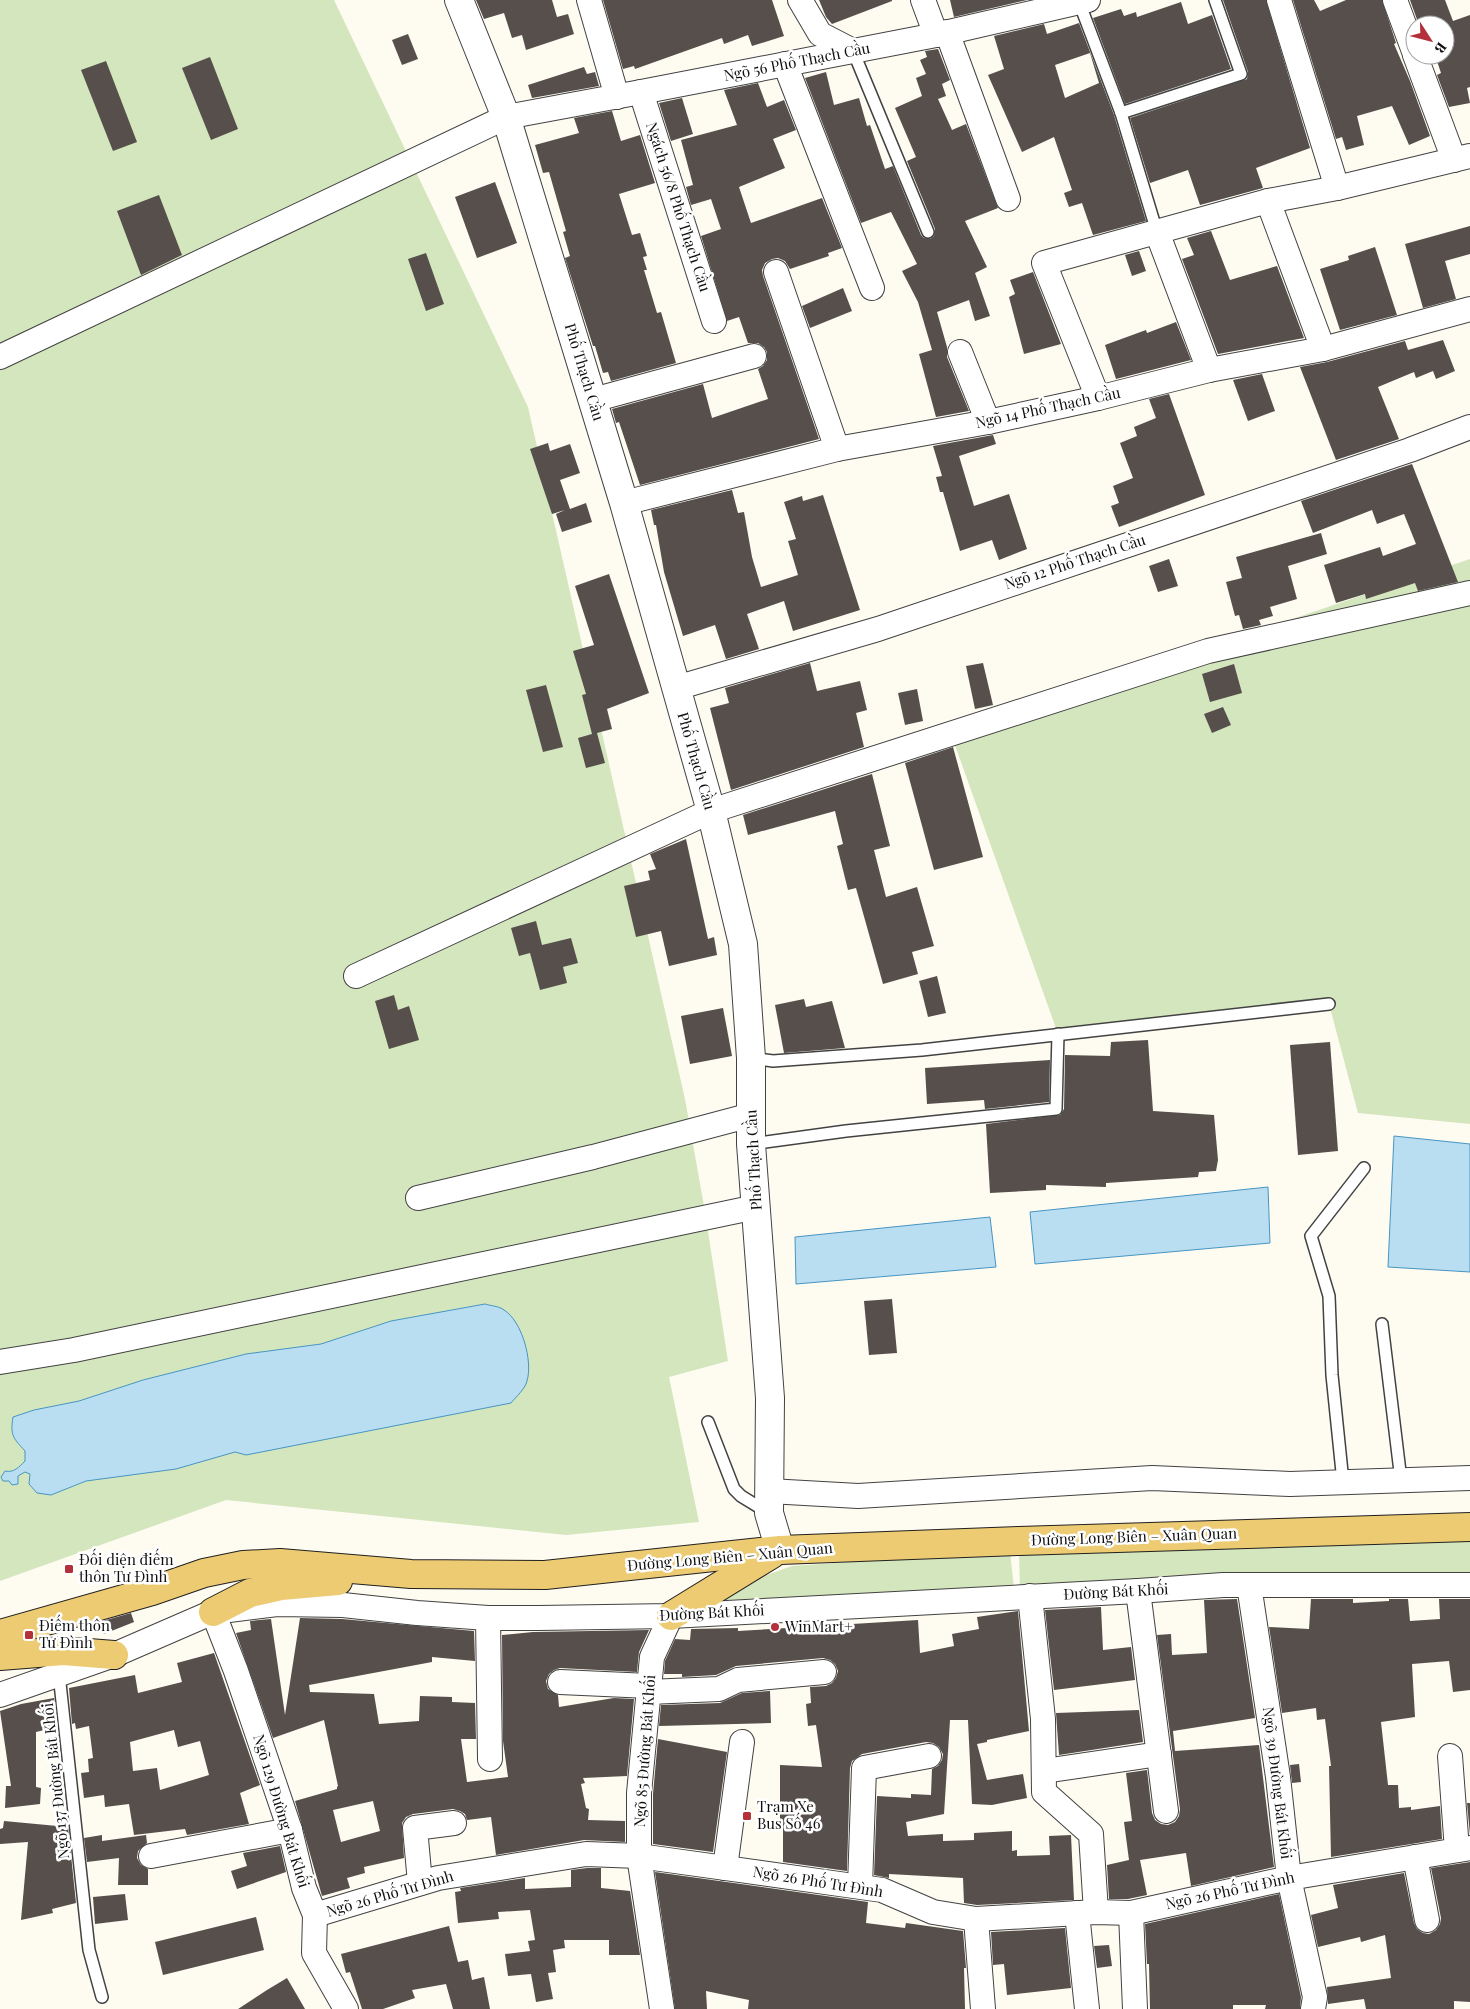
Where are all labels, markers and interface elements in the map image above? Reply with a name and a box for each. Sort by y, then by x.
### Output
north arrow [1405,15,1455,65]
street label: Ngõ 56 Phố Thạch Cầu [722,36,872,85]
text: B [1430,39,1451,57]
street label: Ngách 56/8 Phố Thạch Cầu [642,119,717,294]
street label: Phố Thạch Cầu [561,320,610,423]
street label: Ngõ 14 Phố Thạch Cầu [973,381,1122,432]
street label: Ngõ 12 Phố Thạch Cầu [1001,528,1148,593]
street label: Phố Thạch Cầu [673,709,722,812]
street label: Phố Thạch Cầu [739,1109,766,1211]
street label: Đường Long Biên – Xuân Quan [1031,1522,1237,1550]
street label: Đường Long Biên – Xuân Quan [626,1537,833,1575]
place label: Đối diện điếm thôn Tư Đình [79,1548,174,1586]
marker: Đối diện điếm thôn Tư Đình [63,1563,75,1575]
street label: Đường Bát Khối [1063,1577,1170,1604]
street label: Đường Bát Khối [659,1598,766,1625]
place label: Điếm thôn Tư Đình [39,1614,110,1652]
place label: WinMart+ [784,1616,853,1636]
marker: WinMart+ [769,1621,781,1633]
marker: Điếm thôn Tư Đình [23,1629,35,1641]
street label: Ngõ 85 Đường Bát Khối [628,1673,659,1828]
street label: Ngõ 137 Đường Bát Khối [36,1701,73,1860]
street label: Ngõ 39 Đường Bát Khối [1259,1705,1298,1861]
street label: Ngõ 129 Đường Bát Khối [249,1731,316,1890]
place label: Trạm Xe Bus Số 46 [757,1796,821,1833]
marker: Trạm Xe Bus Số 46 [741,1810,753,1822]
street label: Ngõ 26 Phố Tư Đình [752,1860,885,1901]
street label: Ngõ 26 Phố Tư Đình [323,1864,456,1921]
street label: Ngõ 26 Phố Tư Đình [1163,1866,1296,1913]

